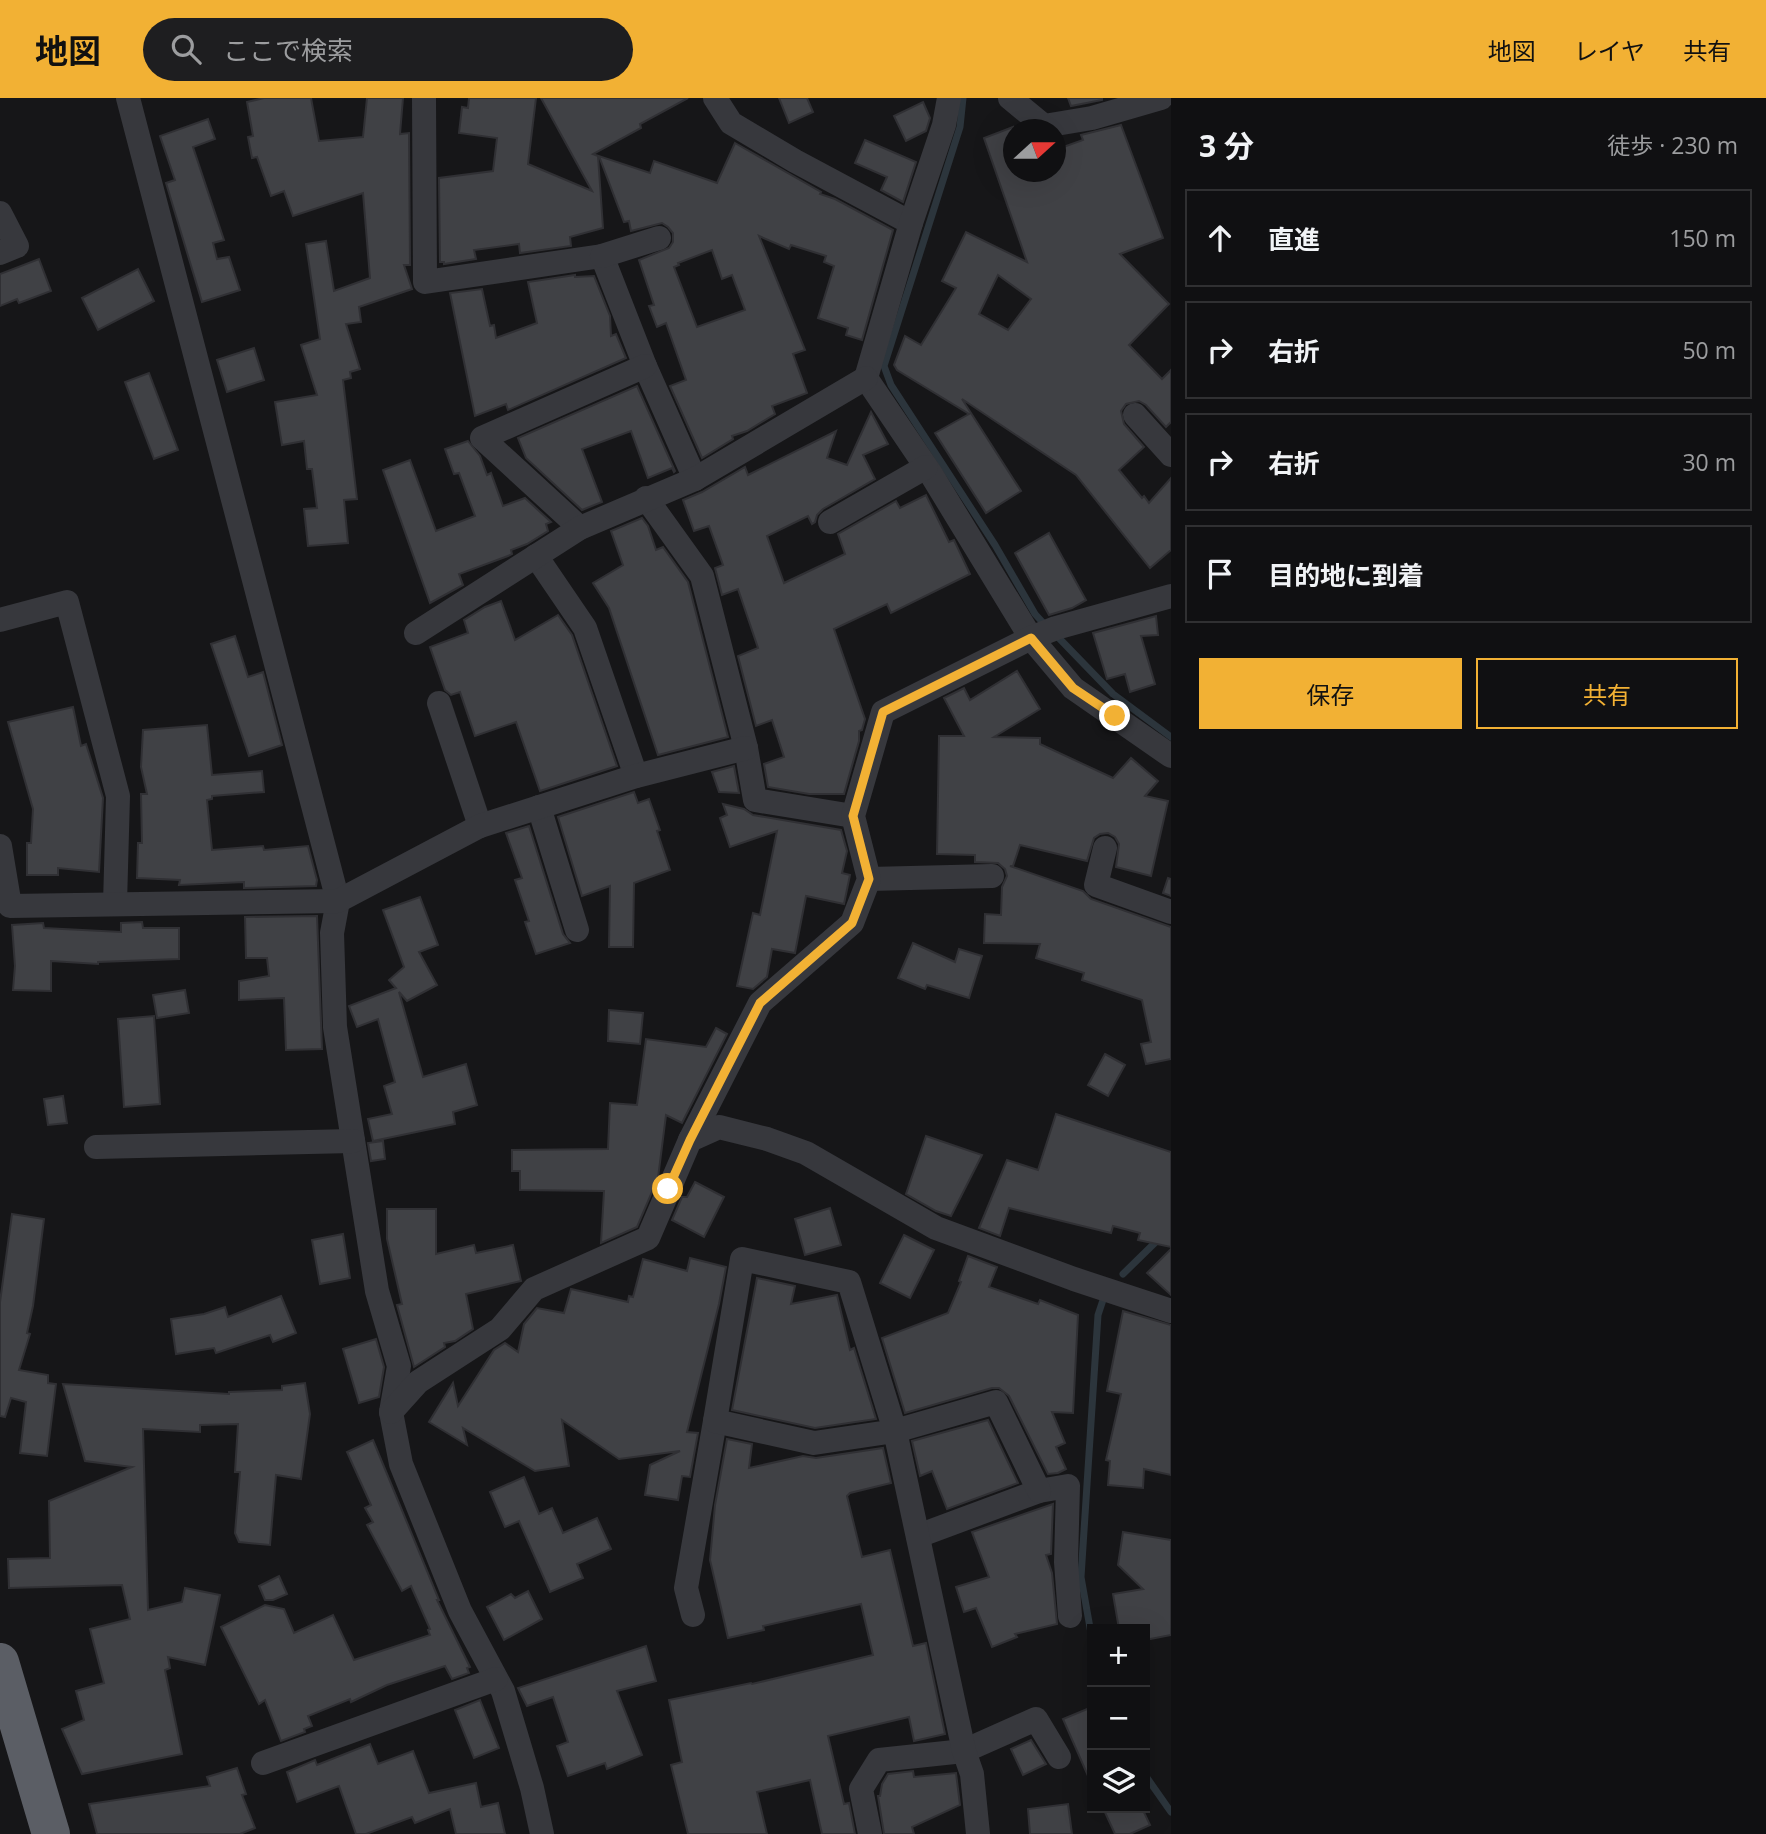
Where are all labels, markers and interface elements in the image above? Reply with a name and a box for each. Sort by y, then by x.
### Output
search box [143,18,633,81]
text: 地図 [35,28,101,73]
icon: search [167,30,205,68]
text: ここで検索 [223,32,353,68]
text: 地図 [1488,34,1536,67]
text: レイヤ [1574,34,1645,67]
text: 共有 [1683,34,1731,67]
north arrow [1003,119,1066,182]
text: 3 分 [1199,125,1254,166]
text: 徒歩 · 230 m [1607,129,1738,161]
icon: ahead [1201,219,1239,257]
text: 直進 [1268,221,1320,257]
text: 150 m [1669,222,1736,254]
icon: right [1201,331,1239,369]
text: 右折 [1268,333,1320,369]
text: 50 m [1682,334,1736,366]
icon: right [1201,443,1239,481]
text: 右折 [1268,445,1320,481]
text: 30 m [1682,446,1736,478]
icon: arrive [1201,555,1239,593]
text: 目的地に到着 [1268,557,1424,593]
button: 保存 [1199,658,1462,729]
button: 共有 [1476,658,1738,729]
route end [1099,700,1130,731]
route start [652,1173,683,1204]
map controls [1087,1624,1150,1813]
button: + [1087,1624,1150,1687]
button: − [1087,1687,1150,1750]
button: layers [1087,1750,1150,1813]

